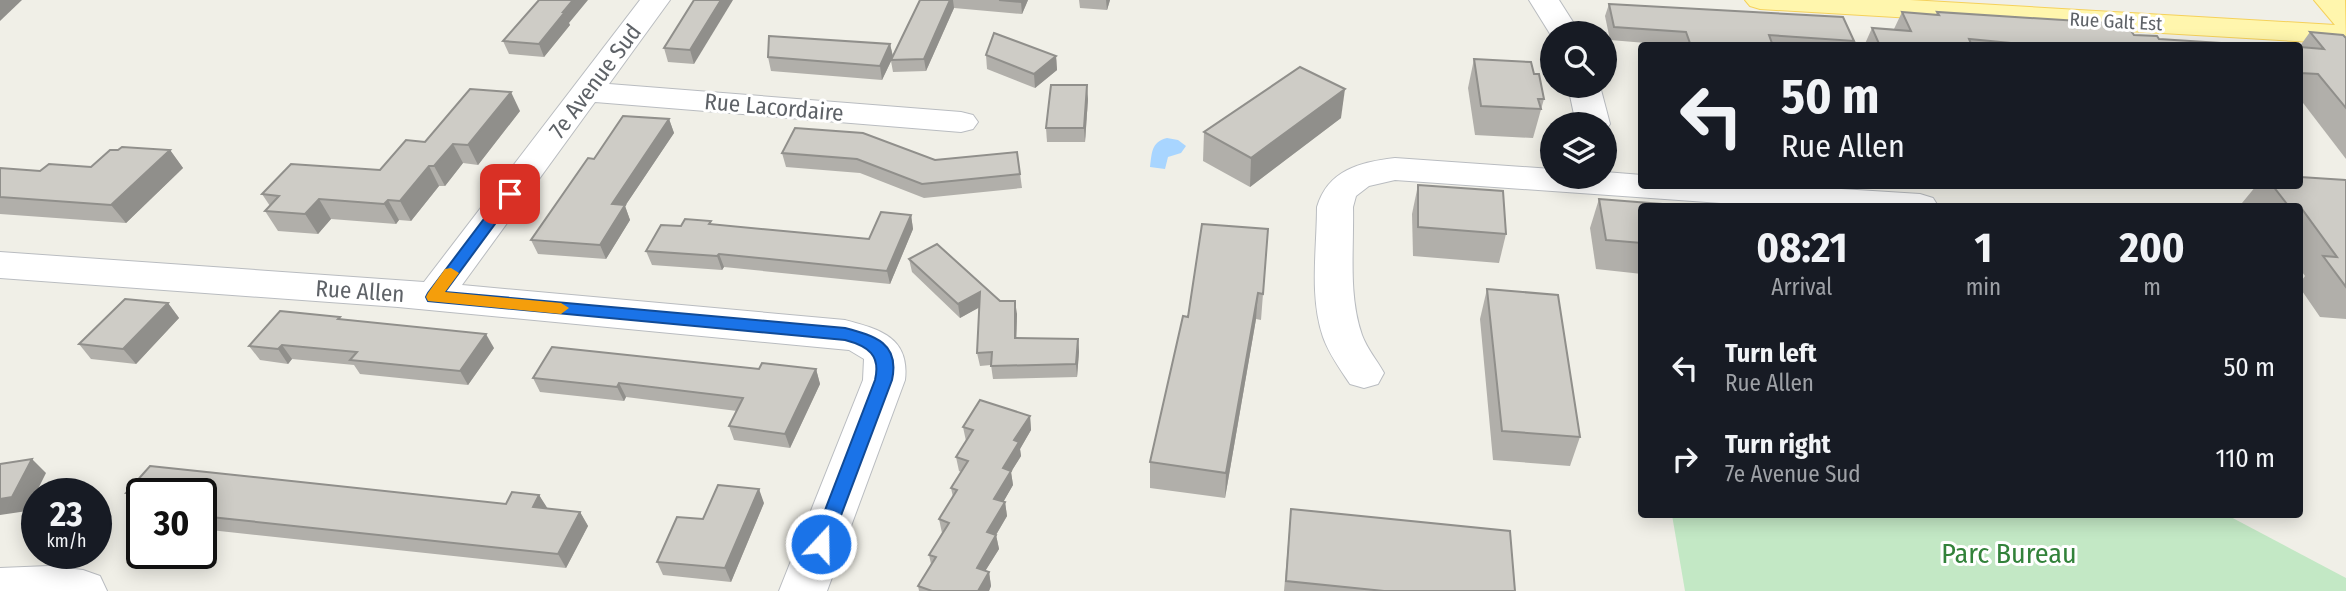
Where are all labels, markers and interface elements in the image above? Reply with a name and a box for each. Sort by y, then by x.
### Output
street label: Rue Galt Est [2069,8,2164,35]
street label: 7e Avenue Sud [543,18,647,144]
map controls [1540,21,1617,189]
button: search [1540,21,1617,98]
text: 50 m [1781,67,1879,126]
icon: left [1666,70,1757,161]
street label: Rue Lacordaire [703,87,845,127]
button: layers [1540,112,1617,189]
text: Rue Allen [1781,127,1905,165]
pin [480,164,540,224]
icon: arrive [491,175,529,213]
text: 08:21 [1756,223,1847,273]
text: 1 [1975,223,1992,273]
text: 200 [2119,223,2185,273]
text: Arrival [1771,273,1832,301]
text: min [1966,273,2001,301]
text: m [2143,273,2161,301]
street label: Rue Allen [315,274,405,308]
text: Turn left [1725,338,1817,369]
icon: left [1666,349,1704,387]
text: 50 m [2223,352,2275,383]
text: Rue Allen [1725,369,1814,397]
text: Turn right [1725,429,1831,460]
icon: right [1666,440,1704,478]
text: 110 m [2215,443,2275,474]
text: 7e Avenue Sud [1725,460,1861,488]
speed limit sign: 30 [126,478,217,569]
text: 23 [50,493,83,535]
position arrow [784,507,858,581]
text: km/h [46,530,87,552]
park label: Parc Bureau [1941,537,2077,570]

